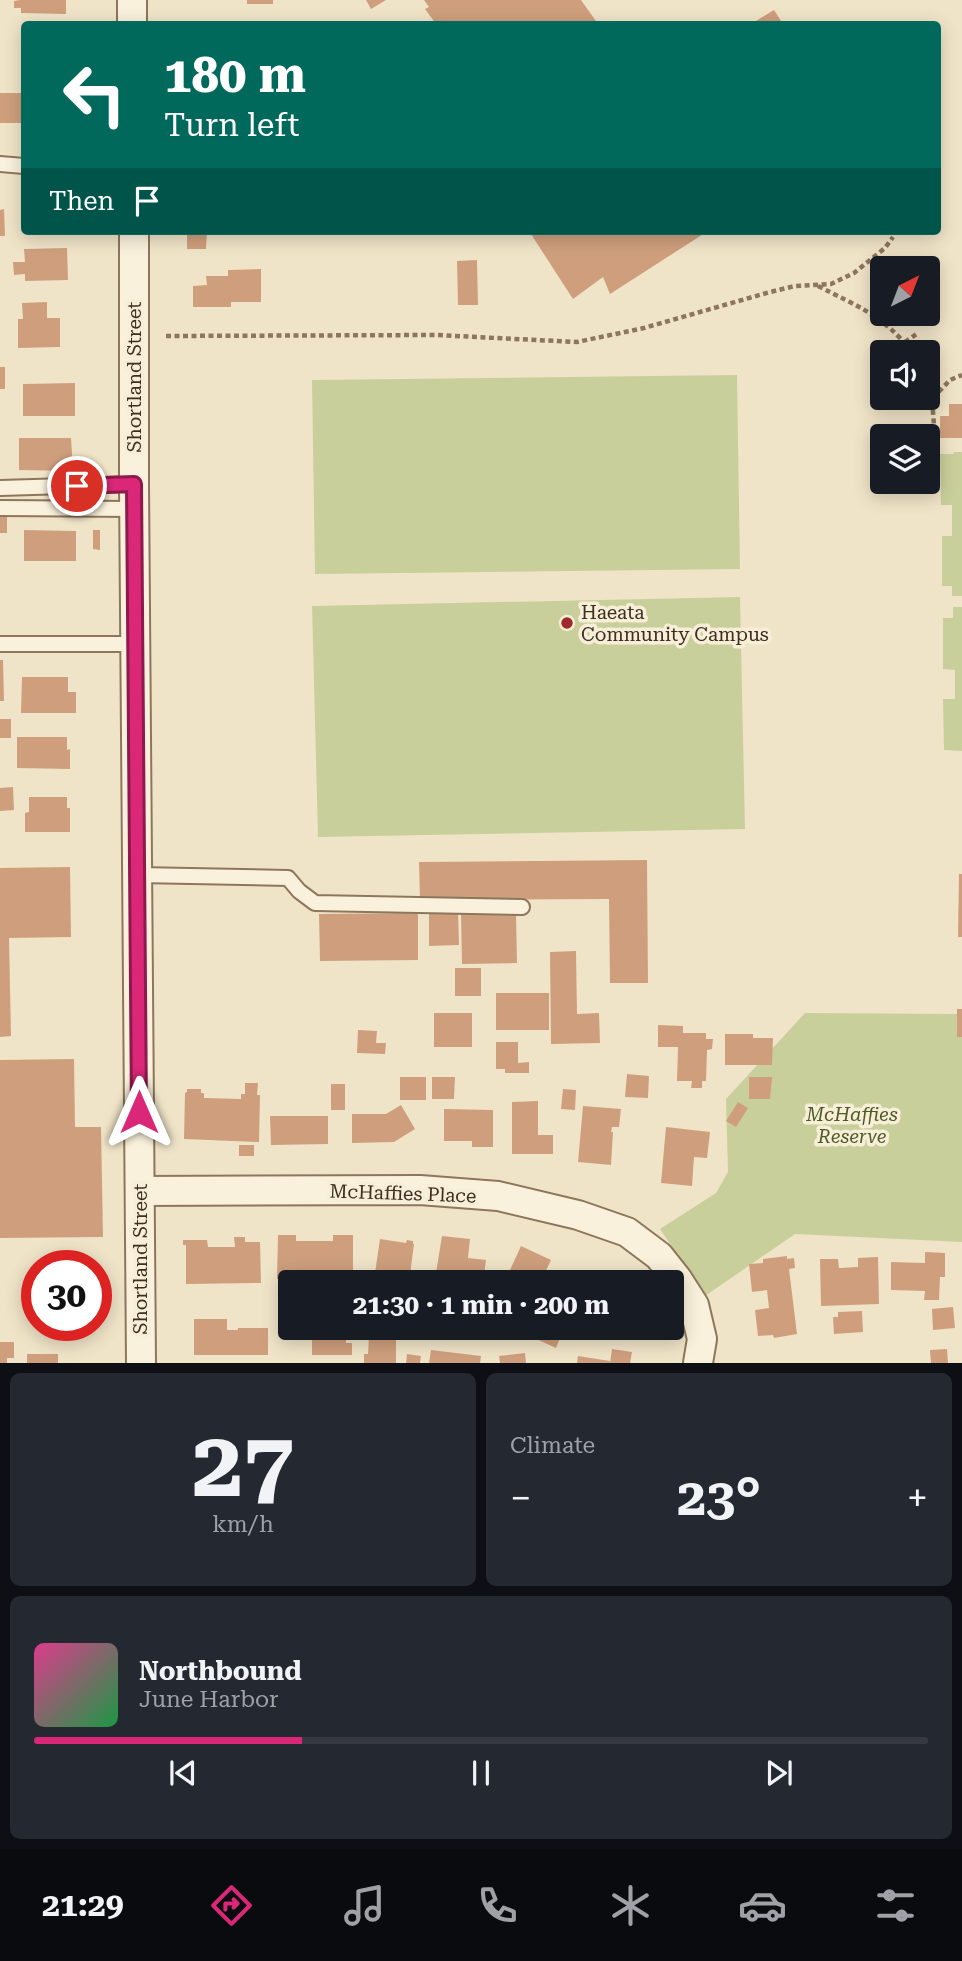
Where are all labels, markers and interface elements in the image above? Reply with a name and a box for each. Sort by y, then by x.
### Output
text: 180 m [164,47,306,104]
icon: left [49,49,140,140]
text: Turn left [164,106,299,144]
icon: arrive [128,182,166,220]
text: Then [49,186,114,216]
north arrow [870,256,940,326]
map controls [870,256,940,494]
street label: Shortland Street [123,302,146,452]
button: sound [870,340,940,410]
button: layers [870,424,940,494]
pin [47,456,107,516]
icon: arrive [58,467,96,505]
place label: Haeata Community Campus [581,601,769,646]
marker: Haeata Community Campus [559,615,575,631]
position arrow [102,1075,176,1149]
park label: McHaffies Reserve [805,1103,898,1148]
street label: McHaffies Place [329,1179,477,1208]
street label: Shortland Street [129,1184,152,1334]
speed limit sign: 30 [21,1250,112,1341]
text: 21:30 · 1 min · 200 m [353,1290,609,1320]
text: 27 [192,1412,294,1518]
text: Climate [510,1432,595,1459]
text: 23° [677,1467,761,1528]
text: − [510,1476,531,1520]
text: + [907,1476,928,1520]
text: km/h [212,1511,274,1538]
text: Northbound [139,1656,302,1686]
text: June Harbor [139,1686,279,1713]
icon: previous [164,1754,202,1792]
icon: pause [462,1754,500,1792]
icon: next [760,1754,798,1792]
icon: directions [207,1881,256,1930]
icon: music [340,1881,389,1930]
icon: phone [473,1881,522,1930]
icon: climate [606,1881,655,1930]
icon: car [738,1881,787,1930]
icon: filters [871,1881,920,1930]
text: 21:29 [42,1886,124,1924]

